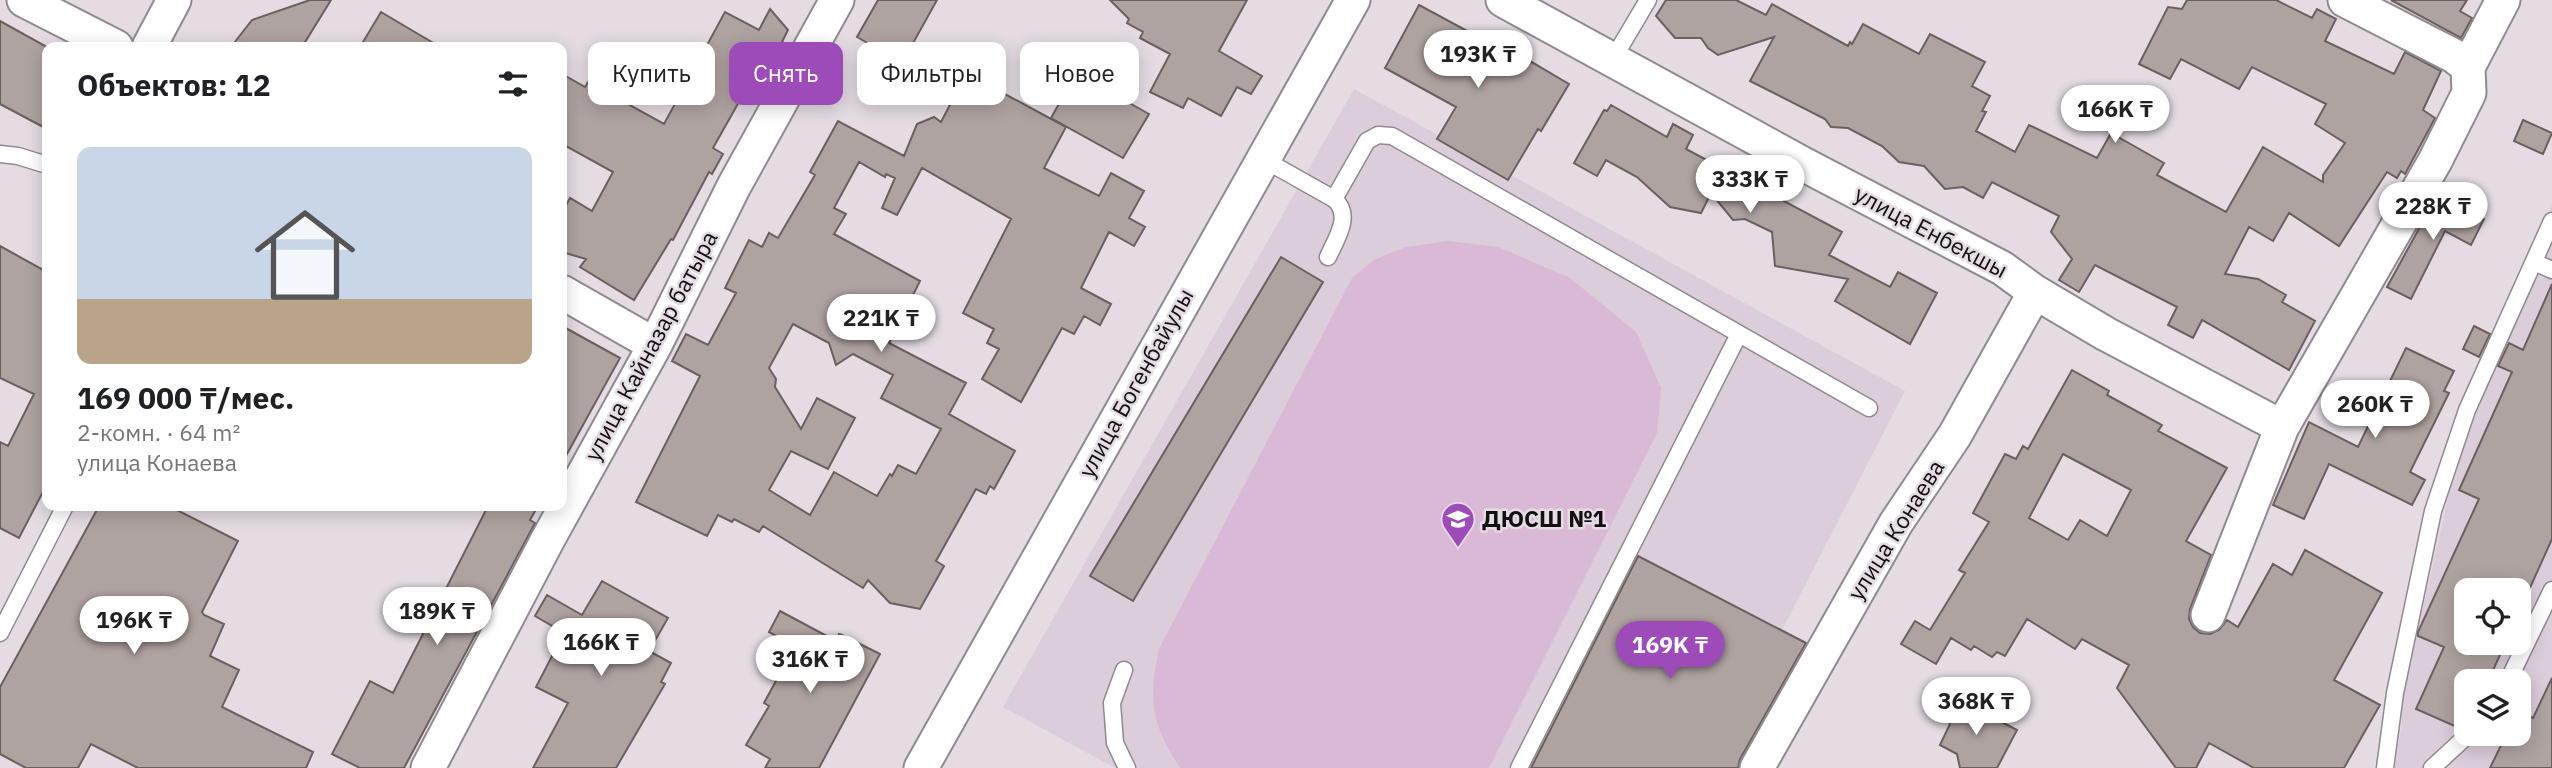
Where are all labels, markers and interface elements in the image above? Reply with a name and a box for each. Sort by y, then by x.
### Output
pin: 193K ₸ [1421,31,1535,90]
text: 193K ₸ [1440,38,1516,68]
chip: Купить [588,42,715,105]
chip: Снять [729,42,843,105]
chip: Фильтры [857,42,1006,105]
chip: Новое [1020,42,1139,105]
text: Объектов: 12 [77,65,271,104]
icon: filters [494,65,532,103]
pin: 166K ₸ [2058,86,2172,145]
text: 166K ₸ [2077,93,2153,123]
pin: 333K ₸ [1693,156,1807,215]
text: 333K ₸ [1712,163,1788,193]
street label: улица Енбекшы [1850,178,2013,284]
pin: 228K ₸ [2376,182,2490,242]
text: 228K ₸ [2395,190,2471,220]
icon: home [242,192,368,318]
street label: улица Кайназар батыра [577,225,724,466]
street label: улица Богенбайулы [1071,283,1200,482]
pin: 221K ₸ [824,294,938,354]
text: 221K ₸ [843,302,919,332]
text: 169 000 ₸/мес. [77,378,294,417]
pin: 260K ₸ [2318,380,2432,440]
text: 260K ₸ [2337,388,2413,418]
text: 2-комн. · 64 m² [77,417,240,447]
text: улица Конаева [77,447,237,477]
street label: улица Конаева [1840,454,1950,605]
school or university icon: ДЮСШ №1 [1439,500,1477,549]
place label: ДЮСШ №1 [1482,503,1607,533]
map controls [2454,578,2531,746]
button: locate [2454,578,2531,655]
pin: 189K ₸ [380,588,494,647]
text: 189K ₸ [399,595,475,625]
pin: 196K ₸ [77,596,191,656]
text: 196K ₸ [96,604,172,634]
pin: 166K ₸ [544,618,658,678]
pin: 169K ₸ [1613,622,1727,681]
text: 166K ₸ [563,626,639,656]
text: 169K ₸ [1632,629,1708,659]
pin: 316K ₸ [753,636,867,695]
text: 316K ₸ [772,643,848,673]
button: layers [2454,669,2531,746]
pin: 368K ₸ [1919,678,2033,737]
text: 368K ₸ [1938,685,2014,715]

